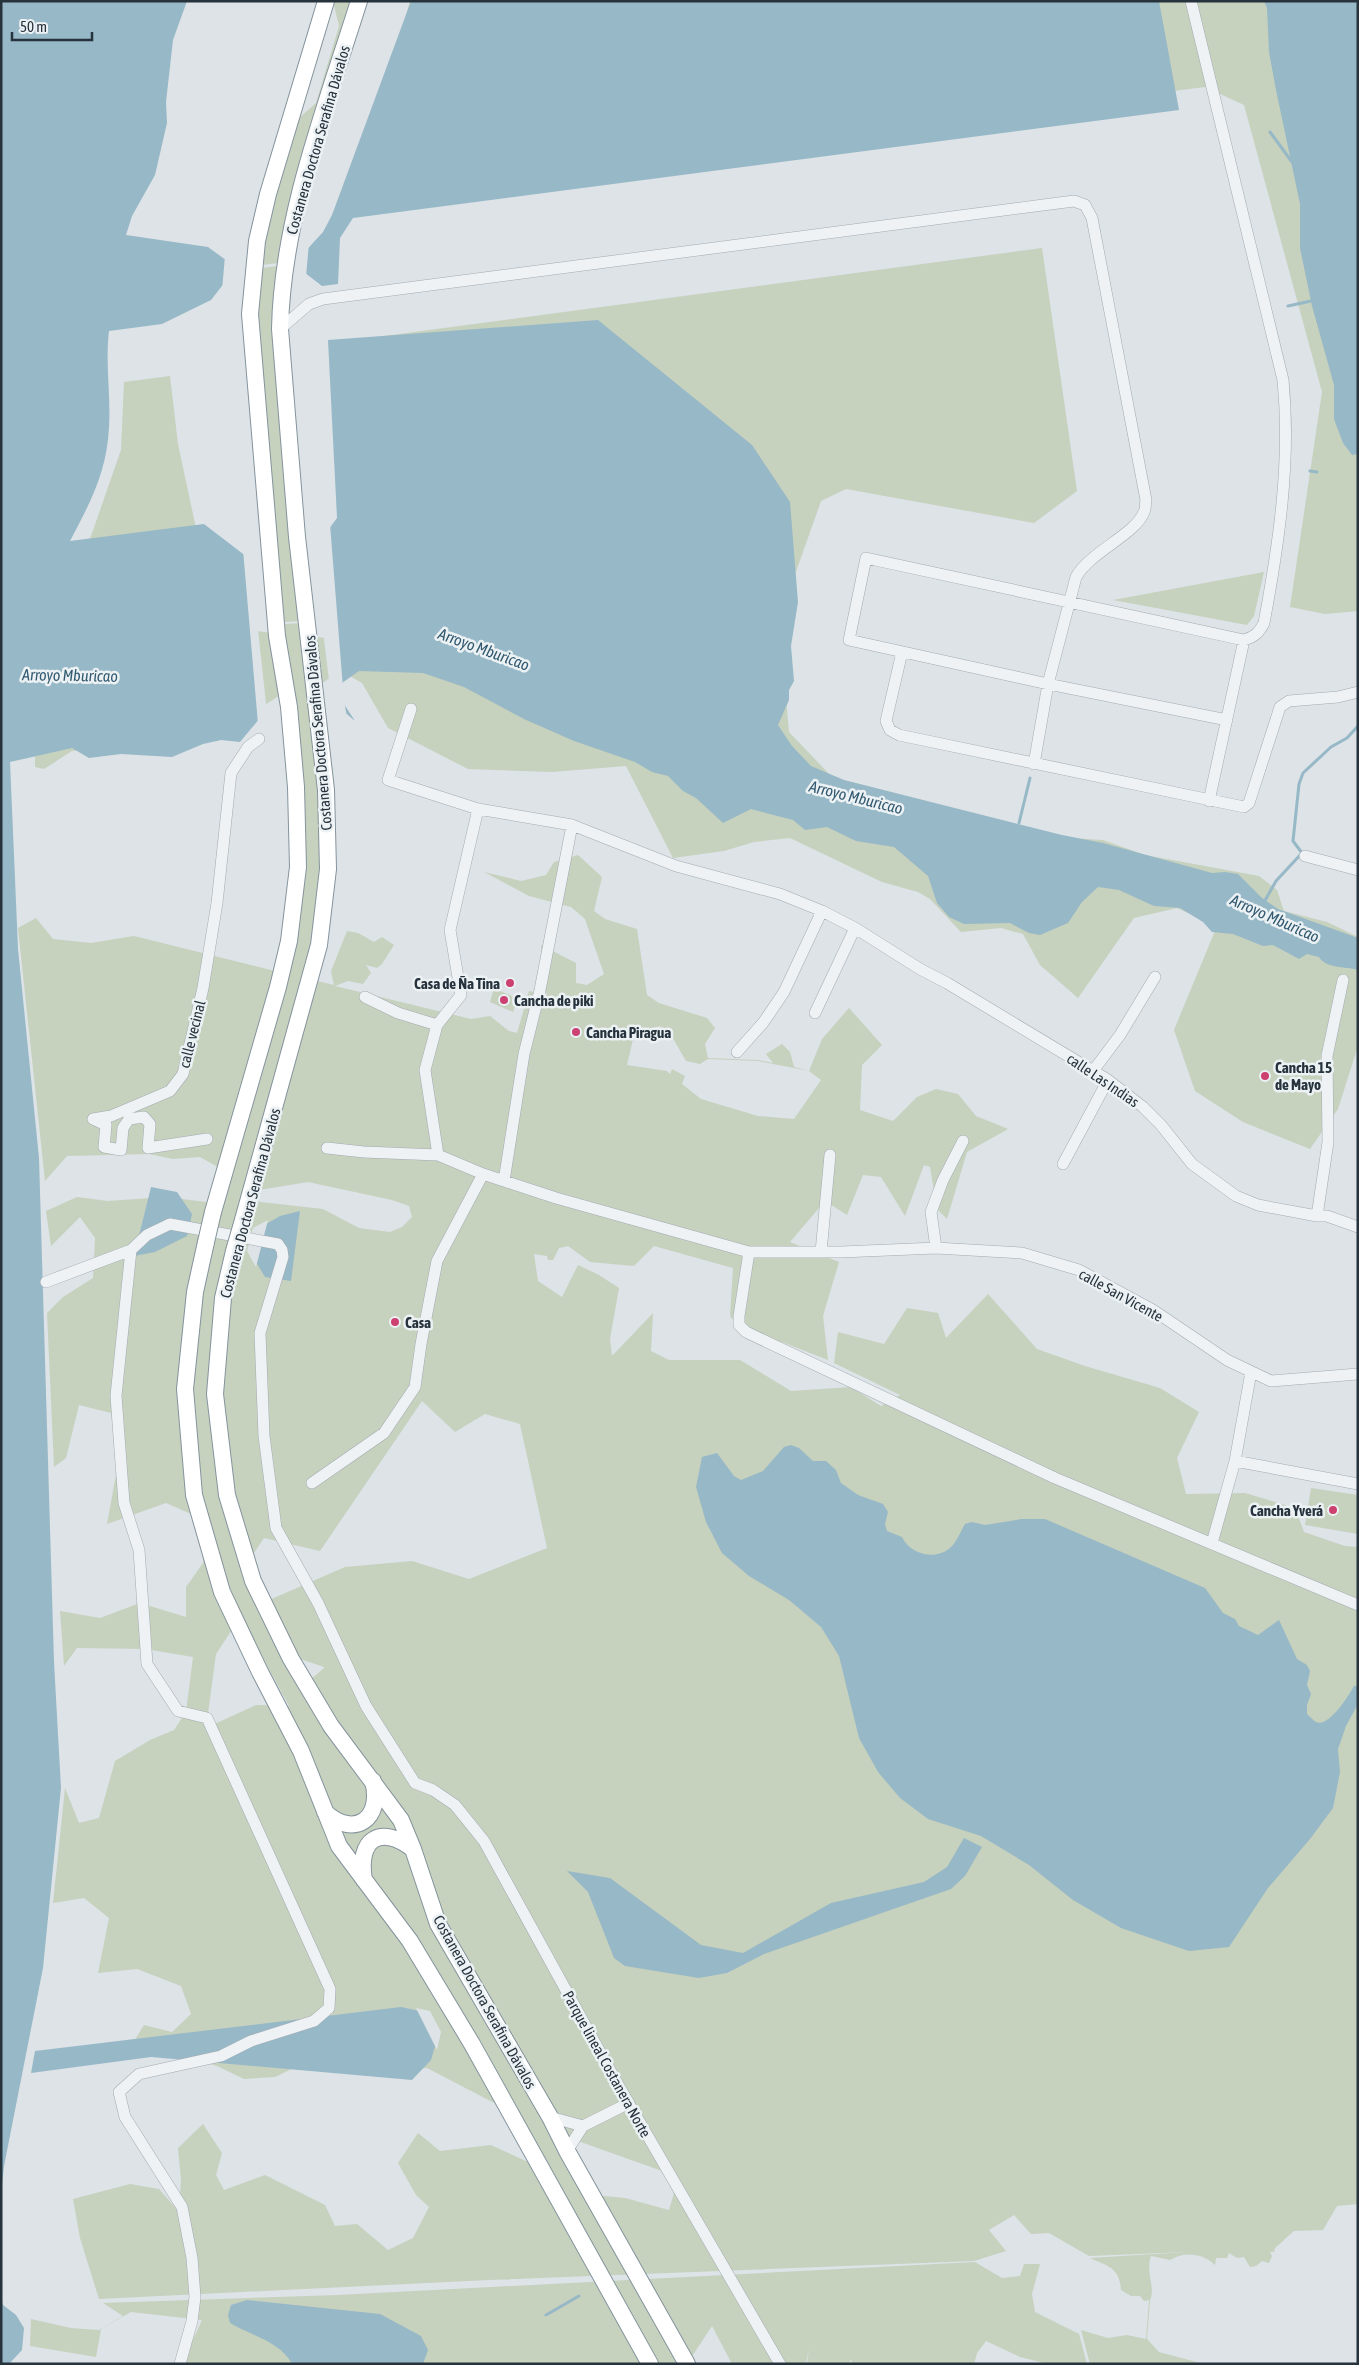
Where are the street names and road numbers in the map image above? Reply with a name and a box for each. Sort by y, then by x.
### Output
street label: Costanera Doctora Serafina Dávalos [283,44,353,236]
street label: Costanera Doctora Serafina Dávalos [301,635,335,831]
street label: calle vecinal [175,998,209,1070]
street label: calle Las Indias [1064,1050,1142,1110]
street label: Costanera Doctora Serafina Dávalos [216,1106,284,1300]
street label: calle San Vicente [1076,1265,1166,1325]
street label: Costanera Doctora Serafina Dávalos [430,1912,540,2092]
street label: Parque lineal Costanera Norte [560,1988,655,2140]

